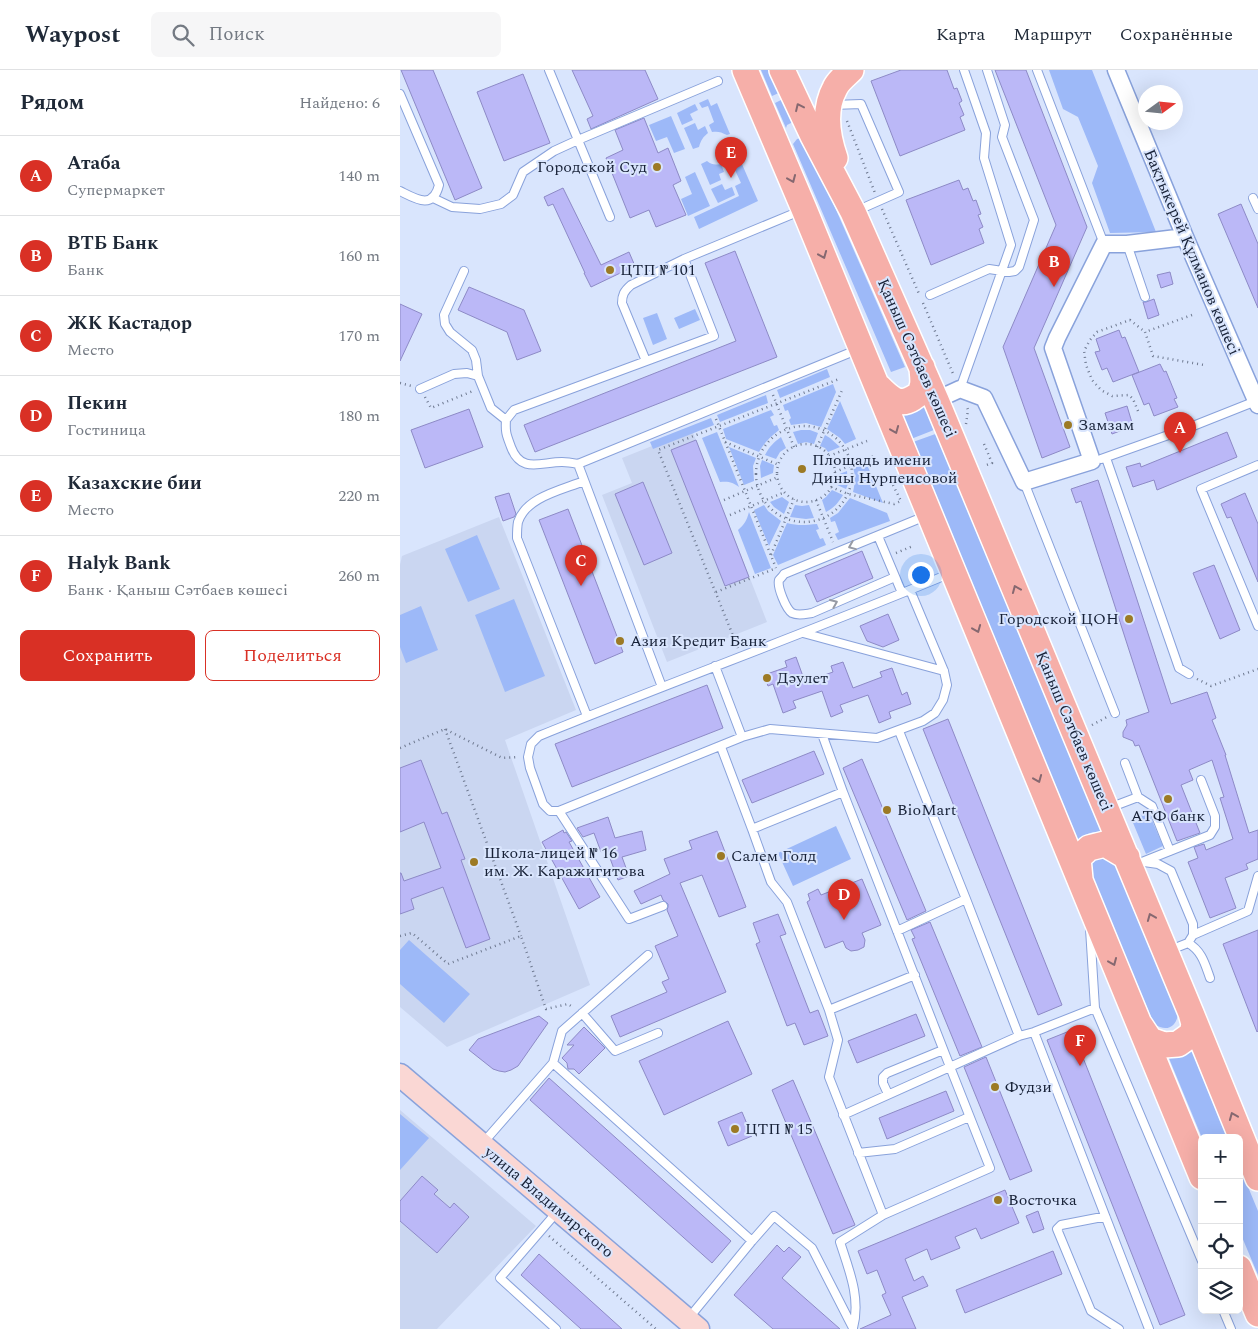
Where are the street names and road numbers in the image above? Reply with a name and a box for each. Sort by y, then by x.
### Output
street label: Бақтыкерей Құлманов көшесі [1138,145,1246,359]
street label: Қаныш Сәтбаев көшесі [871,275,963,441]
street label: Қаныш Сәтбаев көшесі [1029,647,1119,815]
street label: улица Владимирского [478,1140,619,1264]

